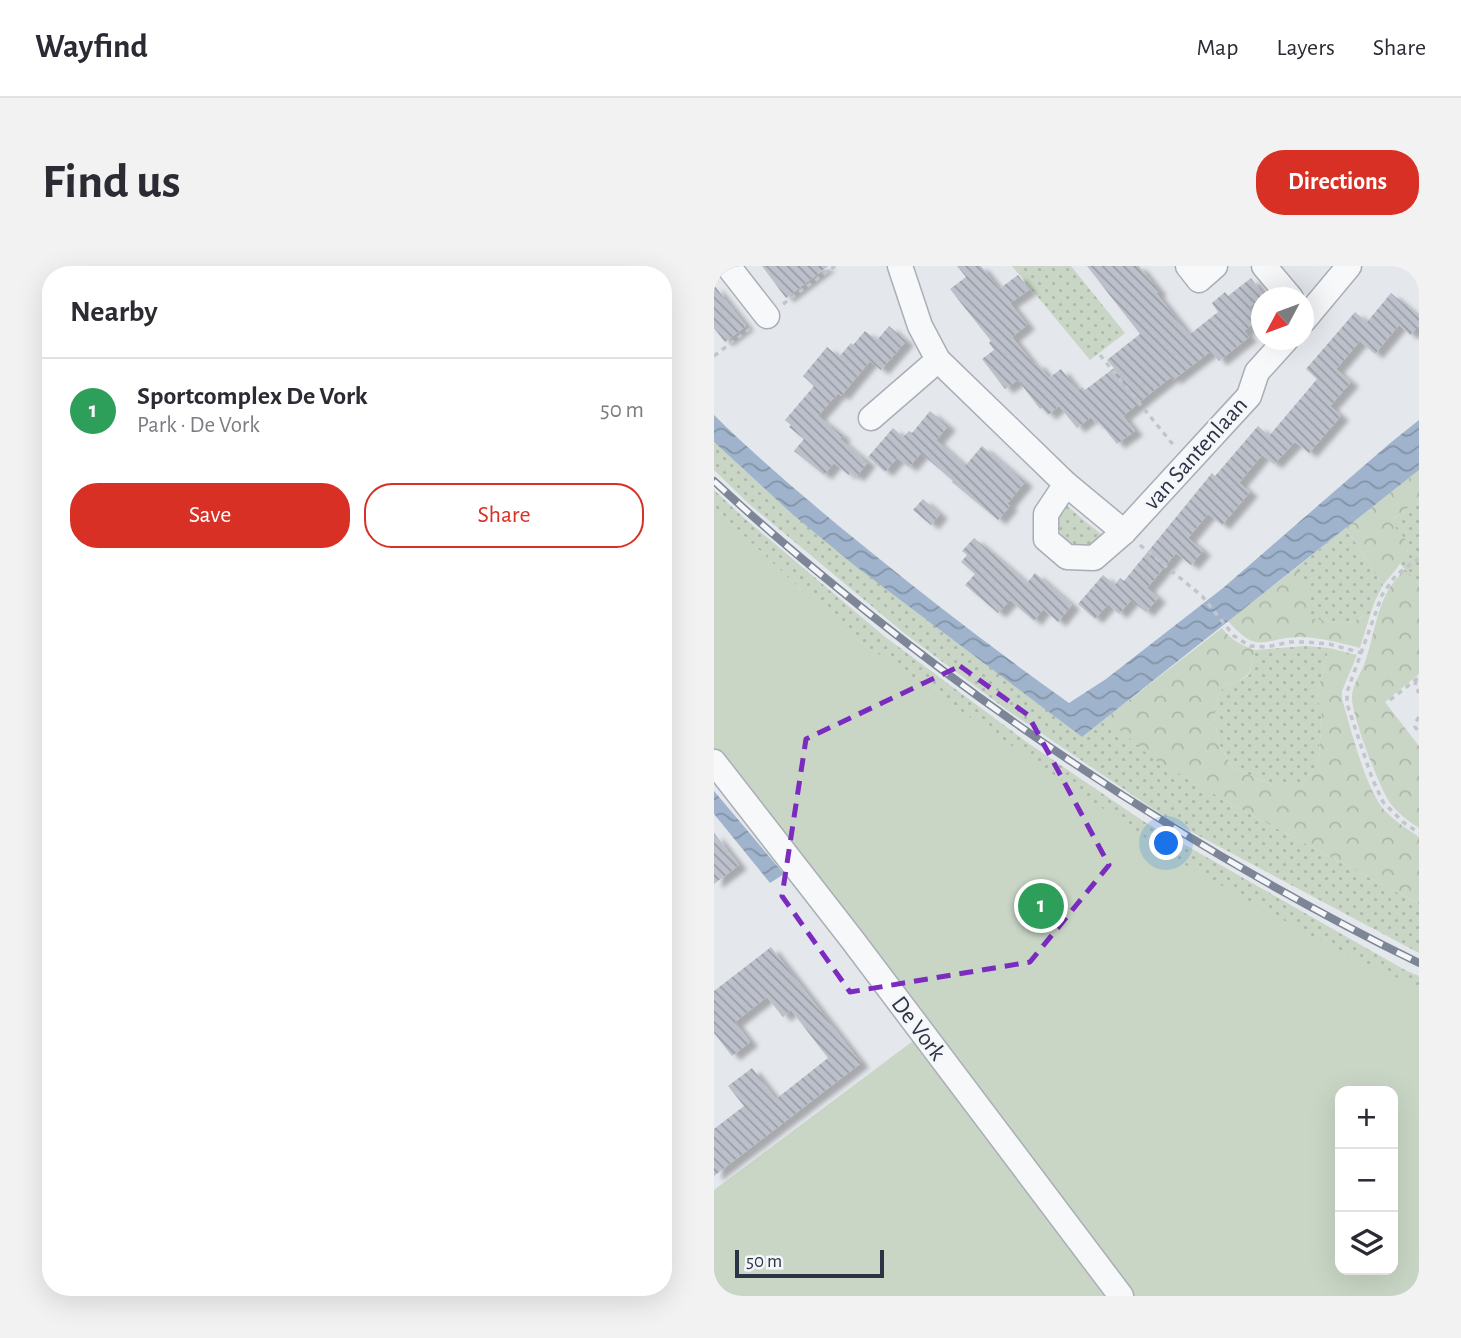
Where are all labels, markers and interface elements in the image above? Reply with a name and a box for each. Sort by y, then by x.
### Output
text: Wayfind [35,31,148,64]
text: Map [1196,36,1238,60]
text: Layers [1276,36,1335,60]
text: Share [1373,36,1426,60]
button: Directions [1256,150,1419,215]
text: Find us [42,158,181,207]
north arrow [1251,287,1314,350]
text: Nearby [70,297,158,327]
text: Sportcomplex De Vork [137,383,368,409]
street label: van Santenlaan [1139,393,1252,514]
text: 1 [89,399,97,422]
text: 50 m [600,399,644,422]
text: Park · De Vork [137,414,260,437]
button: Save [70,483,350,548]
button: Share [364,483,644,548]
your location [1149,826,1183,860]
pin: 1 [1018,880,1064,932]
street label: De Vork [887,992,950,1065]
map controls [1335,1086,1398,1275]
button: + [1335,1086,1398,1149]
button: − [1335,1149,1398,1212]
button: layers [1335,1212,1398,1275]
scale bar [735,1247,884,1279]
text: 50 m [746,1252,782,1271]

